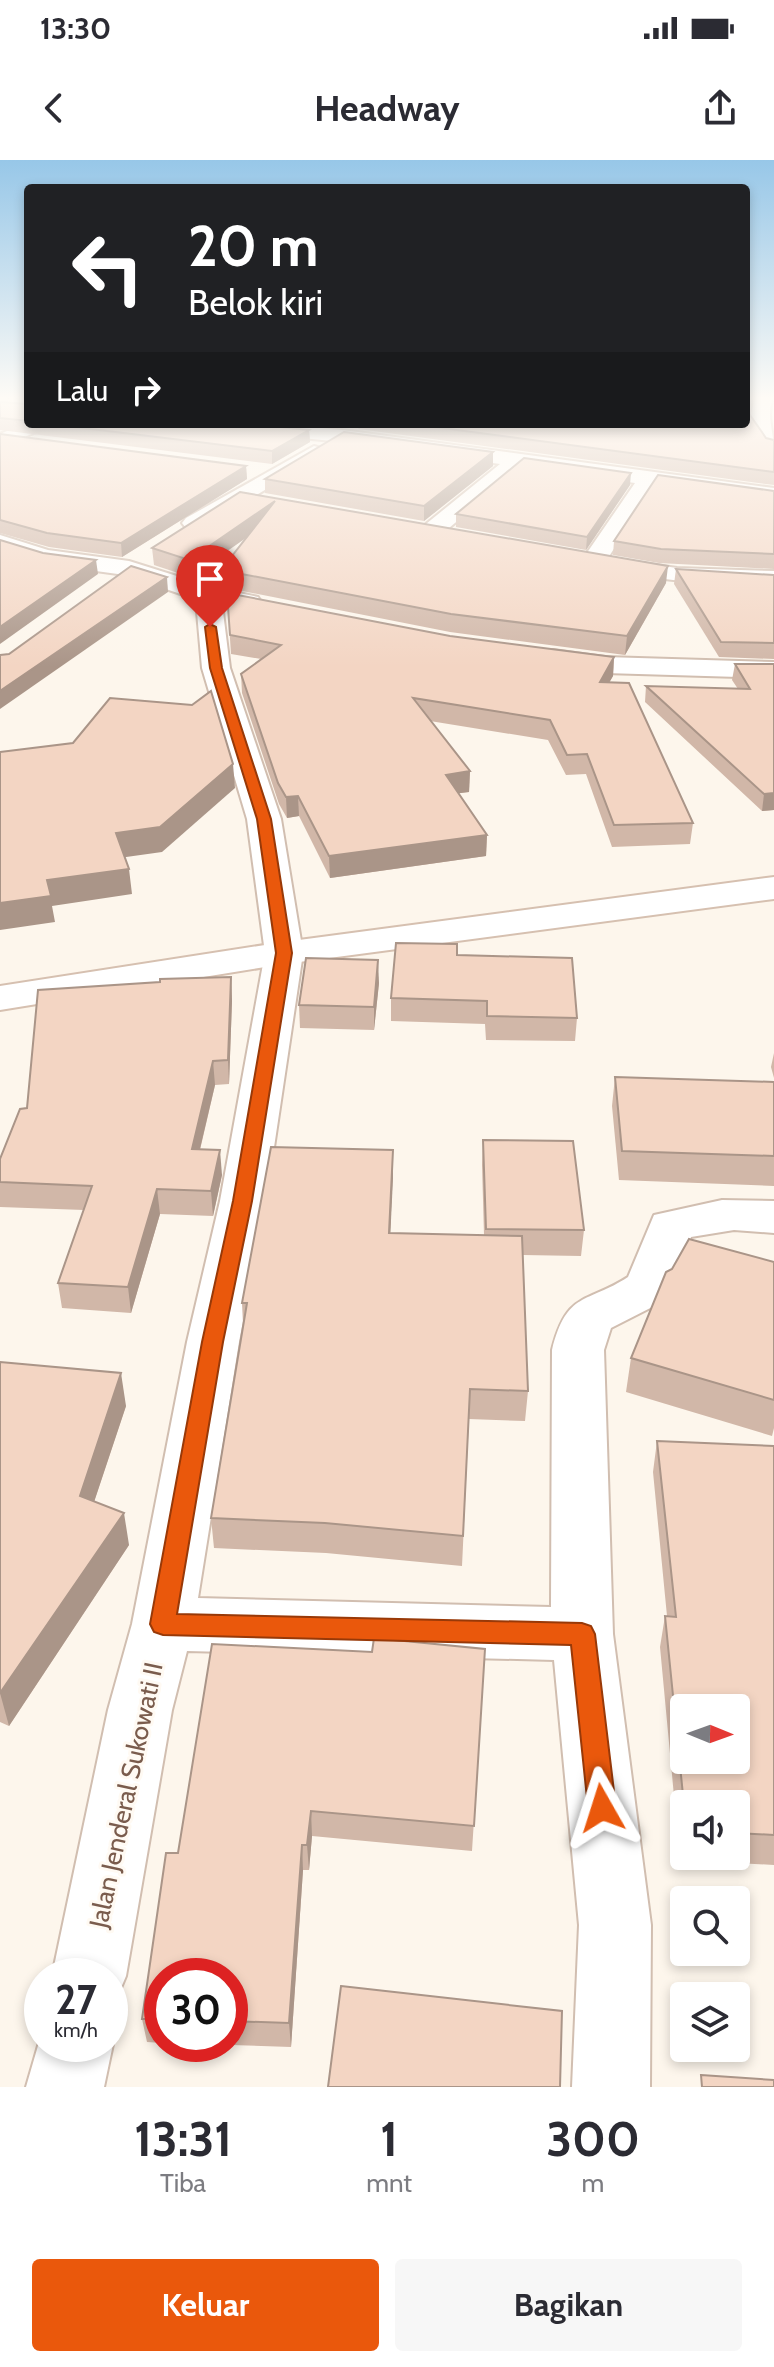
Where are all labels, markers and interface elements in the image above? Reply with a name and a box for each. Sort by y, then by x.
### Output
text: 13:30 [40,10,111,47]
icon: back [32,86,76,130]
text: Headway [314,86,460,130]
icon: share [698,86,742,130]
text: 20 m [188,212,318,280]
icon: left [56,216,160,320]
text: Belok kiri [188,280,323,324]
icon: right [124,368,168,412]
text: Lalu [56,372,108,409]
pin [176,545,244,627]
icon: arrive [188,557,232,601]
street label: Jalan Jenderal Sukowati II [82,1659,170,1932]
north arrow [670,1694,750,1774]
map controls [670,1694,750,2062]
position arrow [560,1766,644,1850]
button: sound [670,1790,750,1870]
button: search [670,1886,750,1966]
speed limit sign: 30 [144,1958,248,2062]
text: 27 [55,1975,97,2024]
button: layers [670,1982,750,2062]
text: km/h [54,2018,98,2042]
text: 13:31 [134,2110,232,2168]
text: 1 [380,2110,398,2168]
text: 300 [546,2110,640,2168]
text: Tiba [160,2167,206,2199]
text: mnt [366,2167,412,2199]
text: m [582,2167,604,2199]
button: Keluar [32,2259,379,2351]
button: Bagikan [395,2259,742,2351]

